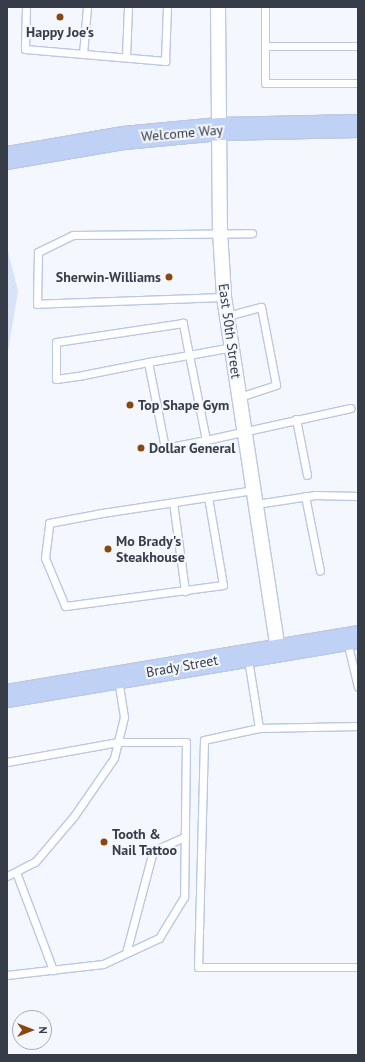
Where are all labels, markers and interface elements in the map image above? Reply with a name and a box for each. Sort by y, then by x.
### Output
marker: Happy Joe's [55,12,65,22]
place label: Happy Joe's [26,24,94,40]
street label: Welcome Way [140,121,224,145]
place label: Sherwin-Williams [56,269,161,285]
marker: Sherwin-Williams [164,272,174,282]
street label: East 50th Street [215,282,245,380]
place label: Top Shape Gym [138,397,229,413]
marker: Top Shape Gym [125,400,135,410]
place label: Dollar General [149,440,236,456]
marker: Dollar General [136,443,146,453]
place label: Mo Brady's Steakhouse [116,533,185,566]
marker: Mo Brady's Steakhouse [103,544,113,554]
street label: Brady Street [144,651,220,681]
place label: Tooth & Nail Tattoo [112,826,178,858]
marker: Tooth & Nail Tattoo [99,837,109,847]
north arrow [12,1010,52,1050]
text: N [36,1026,50,1034]

